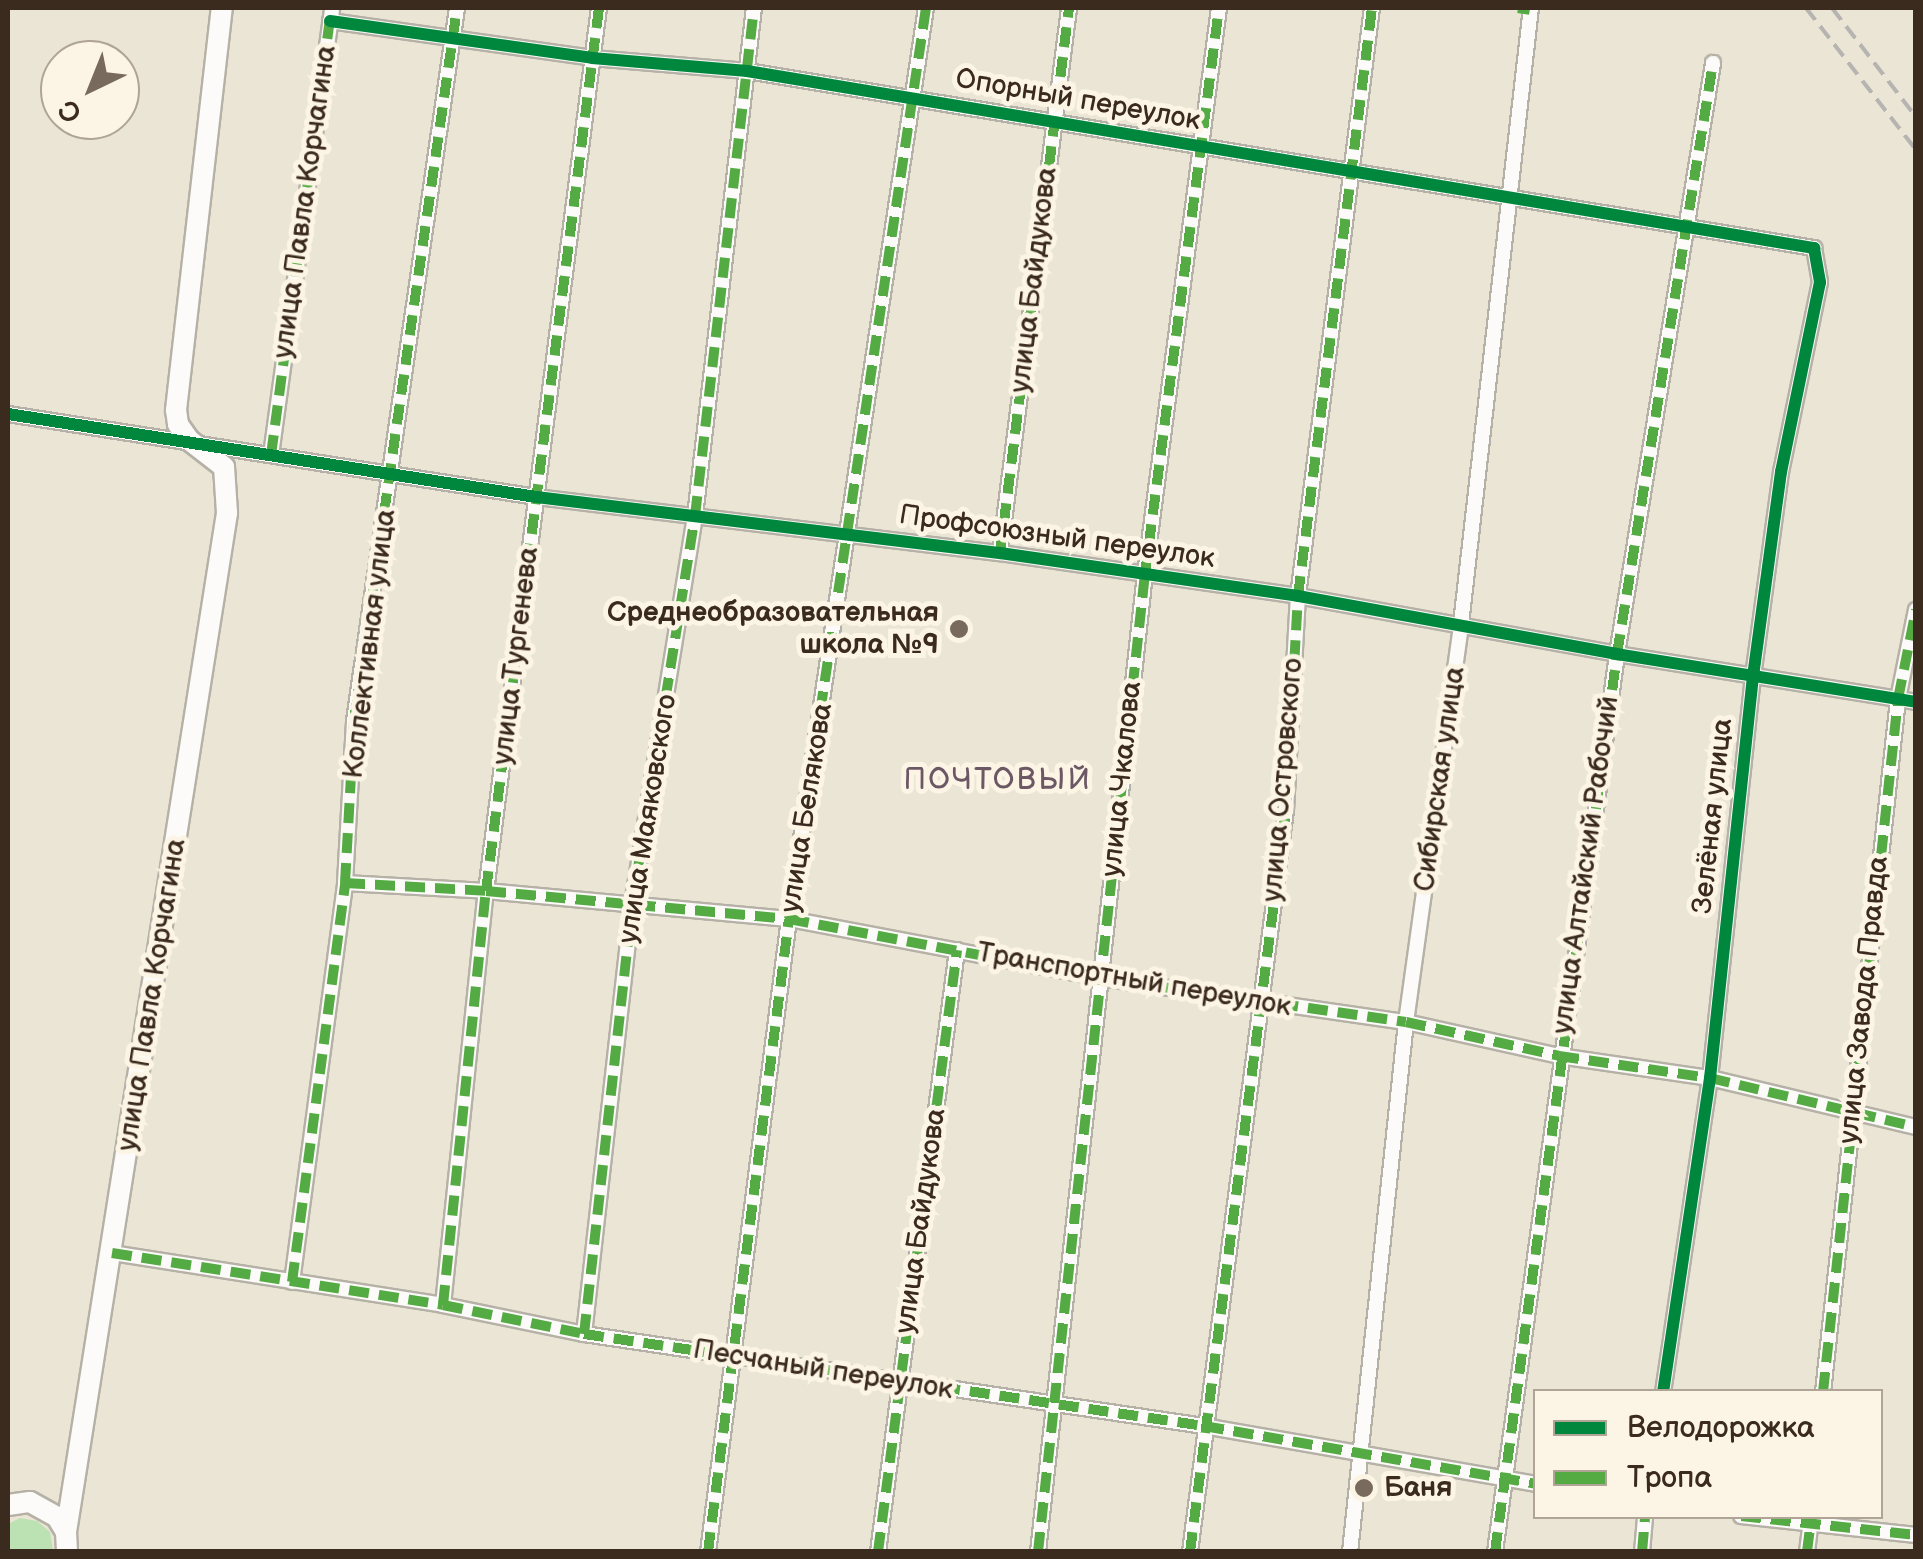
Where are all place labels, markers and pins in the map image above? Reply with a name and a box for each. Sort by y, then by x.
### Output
place label: Среднеобразовательная школа №9 [607,596,939,662]
marker: Среднеобразовательная школа №9 [948,618,970,640]
place label: Баня [1384,1471,1452,1505]
marker: Баня [1353,1477,1375,1499]

